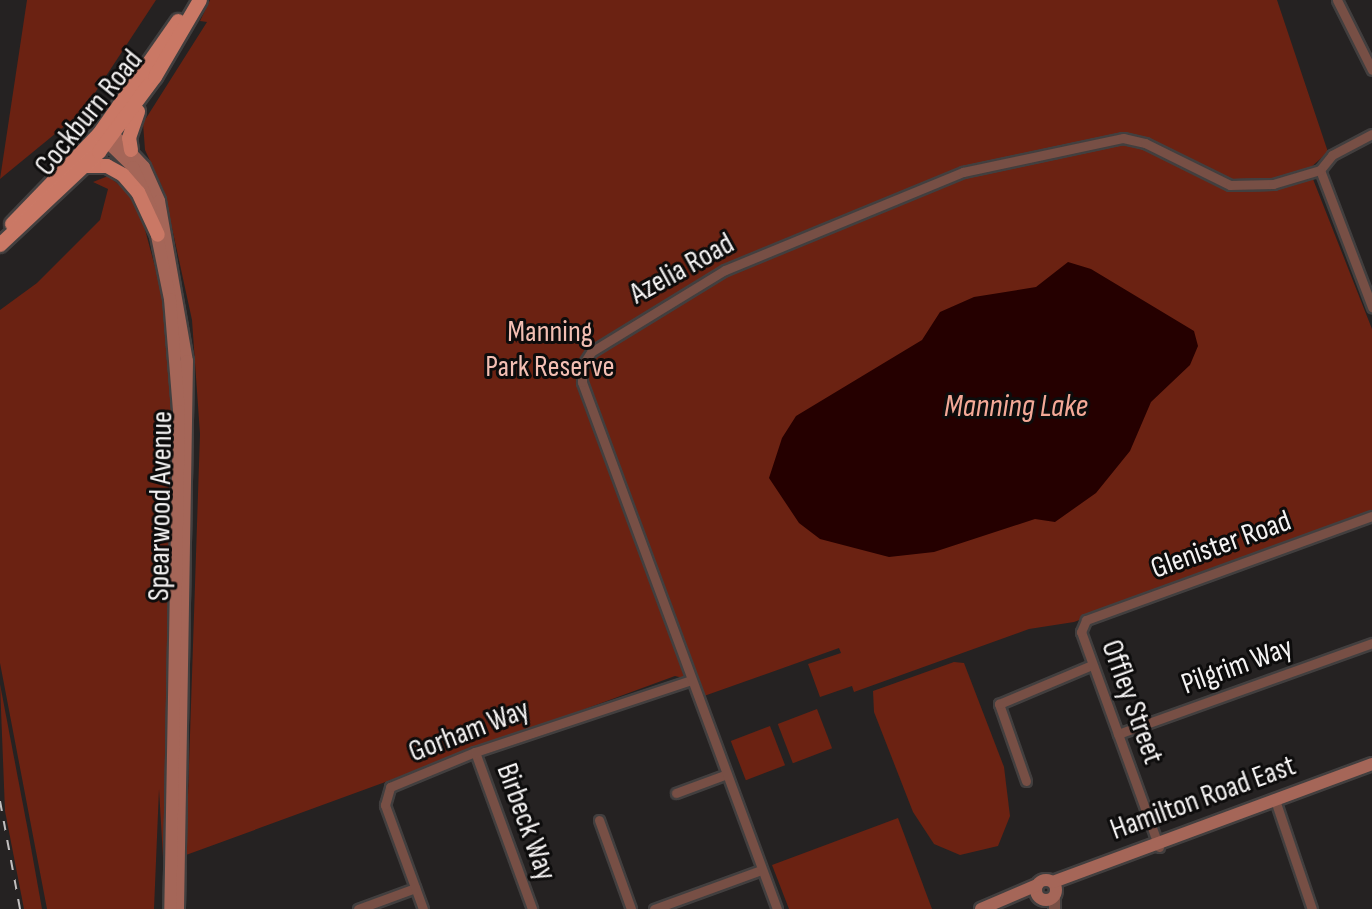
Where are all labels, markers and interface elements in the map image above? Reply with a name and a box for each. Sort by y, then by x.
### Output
street label: Cockburn Road [27,43,151,183]
street label: Azelia Road [624,226,740,312]
park label: Manning Park Reserve [485,314,615,384]
water label: Manning Lake [944,388,1088,426]
street label: Spearwood Avenue [141,411,181,601]
street label: Glenister Road [1146,503,1296,587]
street label: Pilgrim Way [1177,629,1297,703]
street label: Offley Street [1093,635,1171,769]
street label: Gorham Way [404,692,534,770]
street label: Hamilton Road East [1106,748,1300,848]
street label: Birbeck Way [488,759,564,885]

